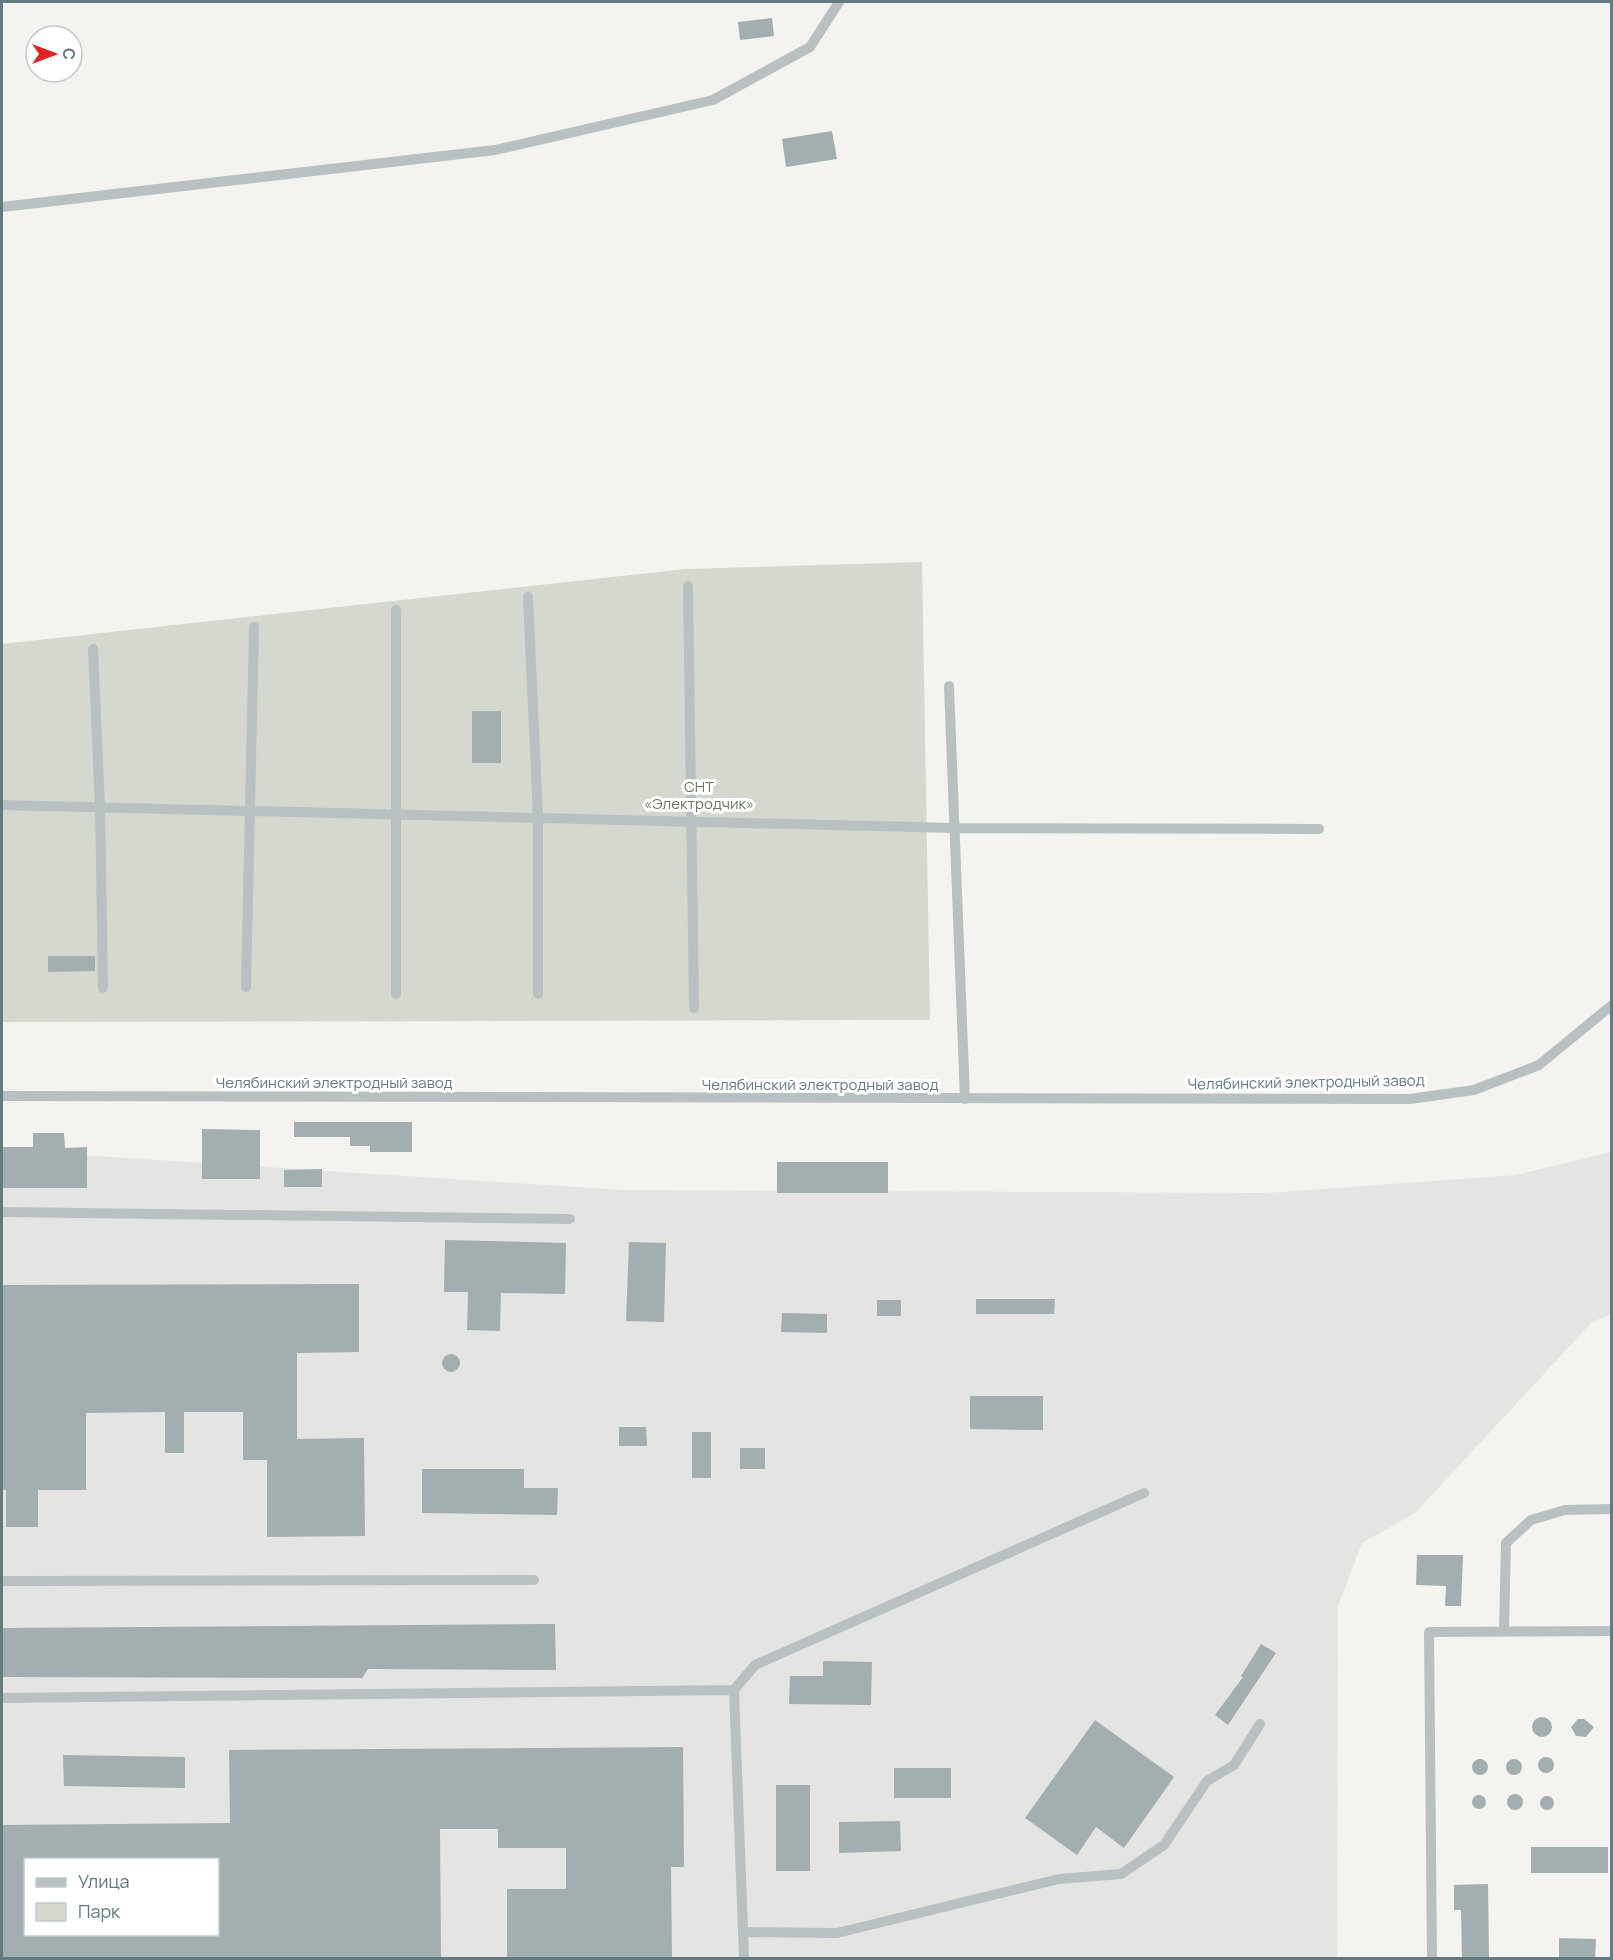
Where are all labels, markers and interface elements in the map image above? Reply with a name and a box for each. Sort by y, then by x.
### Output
north arrow [24,24,84,84]
text: С [58,48,80,60]
park label: СНТ «Электродчик» [644,776,754,814]
street label: Челябинский электродный завод [1187,1069,1425,1095]
street label: Челябинский электродный завод [215,1072,453,1093]
street label: Челябинский электродный завод [701,1074,939,1095]
legend [24,1858,219,1936]
text: Улица [78,1869,130,1893]
text: Парк [78,1899,121,1923]

